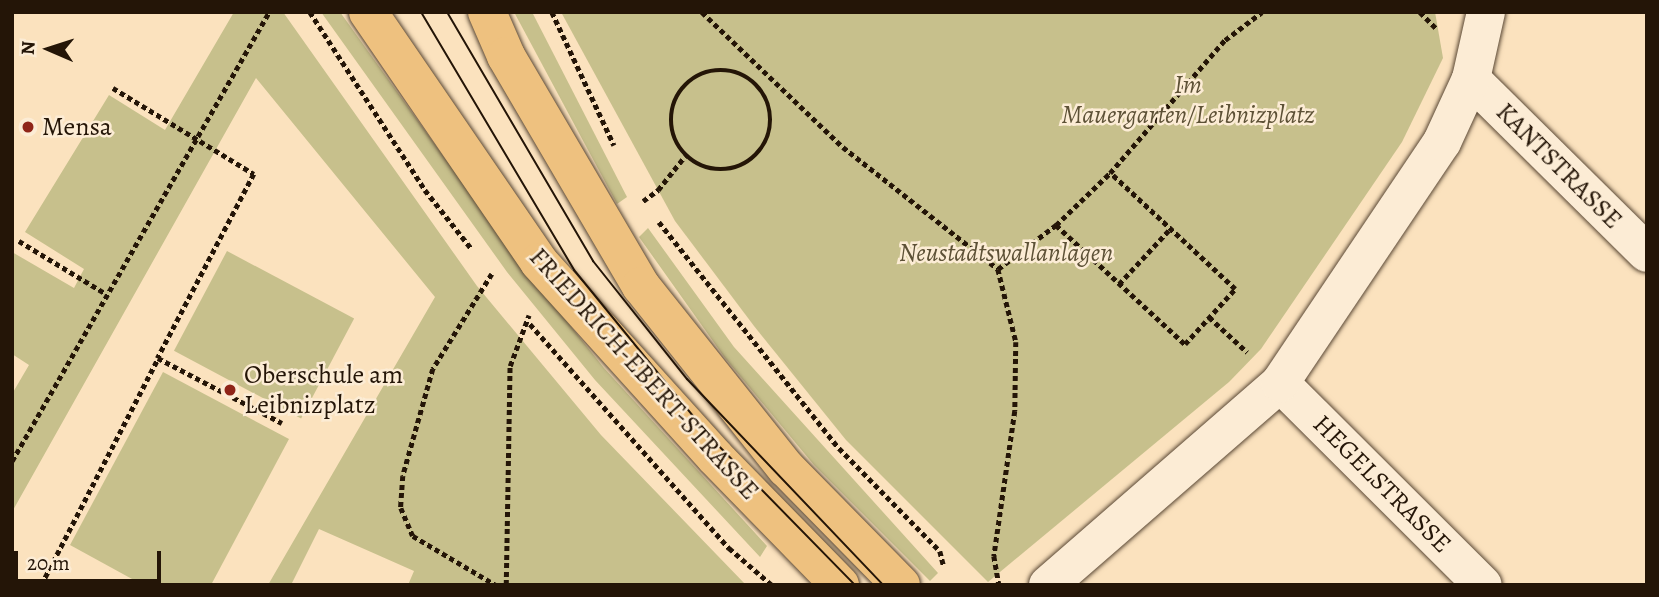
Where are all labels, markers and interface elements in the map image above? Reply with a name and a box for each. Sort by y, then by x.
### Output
north arrow [14,14,84,84]
text: N [15,40,41,55]
park label: Im Mauergarten/Leibnizplatz [1062,69,1314,130]
street label: KANTSTRASSE [1489,96,1629,236]
place label: Mensa [42,111,112,143]
marker: Mensa [20,119,36,135]
park label: Neustadtswallanlagen [899,237,1113,269]
street label: FRIEDRICH-EBERT-STRASSE [523,242,765,506]
place label: Oberschule am Leibnizplatz [244,359,403,420]
marker: Oberschule am Leibnizplatz [222,382,238,398]
street label: HEGELSTRASSE [1307,409,1457,559]
scale bar [18,538,164,582]
text: 20 m [27,549,70,577]

